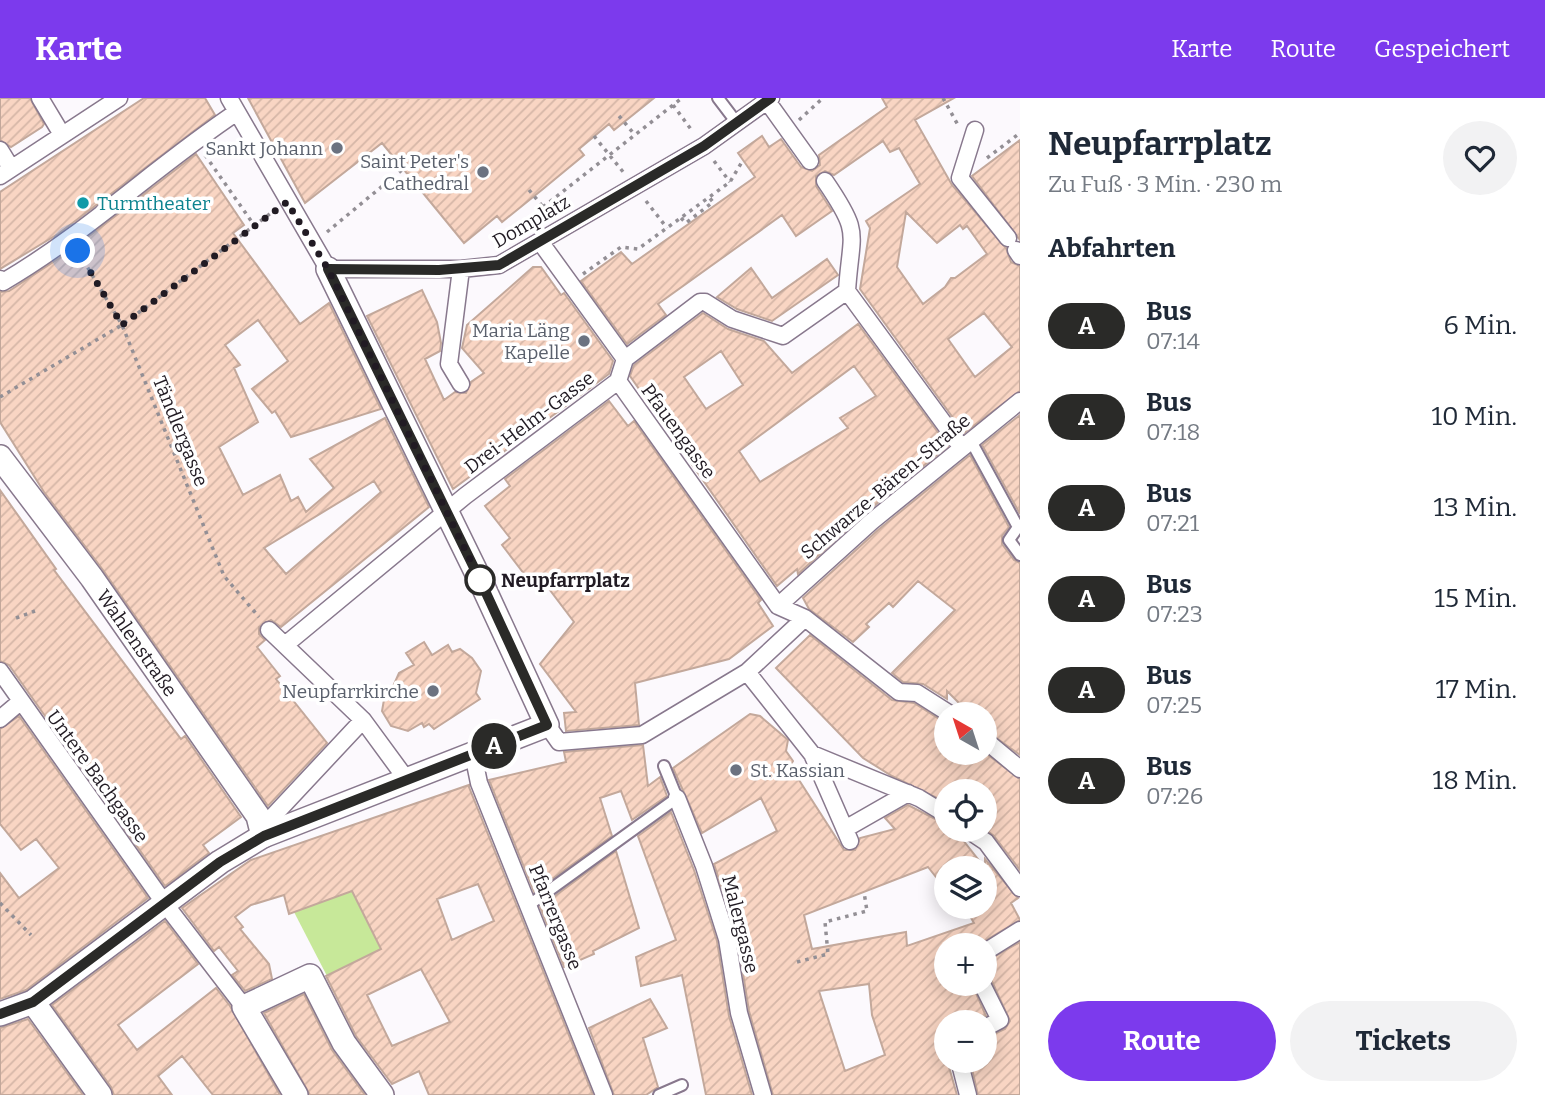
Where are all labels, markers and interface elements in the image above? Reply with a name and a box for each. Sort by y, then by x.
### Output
text: Karte [35,29,122,69]
text: Karte [1171,35,1233,63]
text: Route [1271,35,1336,63]
text: Gespeichert [1374,35,1510,63]
button: heart [1443,121,1517,195]
text: Neupfarrplatz [1048,124,1272,164]
place label: Sankt Johann [205,137,323,160]
marker: Sankt Johann [329,140,345,156]
place label: Saint Peter's Cathedral [360,150,469,195]
marker: Saint Peter's Cathedral [475,164,491,180]
text: Zu Fuß · 3 Min. · 230 m [1048,170,1282,198]
street label: Domplatz [488,190,574,253]
place label: Turmtheater [97,192,211,215]
marker: Turmtheater [75,195,91,211]
your location [60,233,95,268]
text: Abfahrten [1048,233,1175,264]
text: Bus [1146,296,1192,327]
text: 6 Min. [1444,310,1517,341]
text: A [1078,312,1095,340]
place label: Maria Läng Kapelle [472,319,570,364]
text: 07:14 [1146,327,1200,355]
marker: Maria Läng Kapelle [576,333,592,349]
street label: Drei-Helm-Gasse [460,366,599,479]
street label: Tändlergasse [148,373,213,490]
street label: Pfauengasse [637,379,721,483]
text: Bus [1146,387,1192,418]
text: 10 Min. [1432,401,1517,432]
text: A [1078,403,1095,431]
street label: Schwarze-Bären-Straße [796,409,975,564]
text: 07:18 [1146,418,1200,446]
text: Bus [1146,478,1192,509]
text: 13 Min. [1433,492,1517,523]
text: A [1078,494,1095,522]
text: 07:21 [1146,509,1199,537]
marker: Neupfarrplatz [465,565,495,595]
place label: Neupfarrplatz [501,569,630,592]
text: Bus [1146,569,1192,600]
text: 15 Min. [1434,583,1517,614]
street label: Wahlenstraße [92,585,182,701]
text: A [1078,585,1095,613]
text: 07:23 [1146,600,1203,628]
text: Bus [1146,660,1192,691]
text: 17 Min. [1435,674,1517,705]
text: A [1078,676,1095,704]
place label: Neupfarrkirche [282,680,419,703]
marker: Neupfarrkirche [425,683,441,699]
text: 07:25 [1146,691,1202,719]
north arrow [934,702,998,765]
map controls [934,702,997,1073]
street label: Untere Bachgasse [42,706,153,847]
line badge: A [471,723,517,769]
text: A [485,732,503,760]
text: Bus [1146,751,1192,782]
place label: St. Kassian [750,759,845,782]
marker: St. Kassian [728,762,744,778]
text: 18 Min. [1433,765,1517,796]
text: A [1078,767,1095,795]
button: locate [934,779,997,842]
text: 07:26 [1146,782,1203,810]
button: layers [934,856,997,919]
street label: Pfarrergasse [524,861,587,973]
street label: Malergasse [717,873,764,976]
button: + [934,933,997,996]
button: Route [1048,1001,1276,1081]
button: Tickets [1290,1001,1517,1081]
button: − [934,1010,997,1073]

